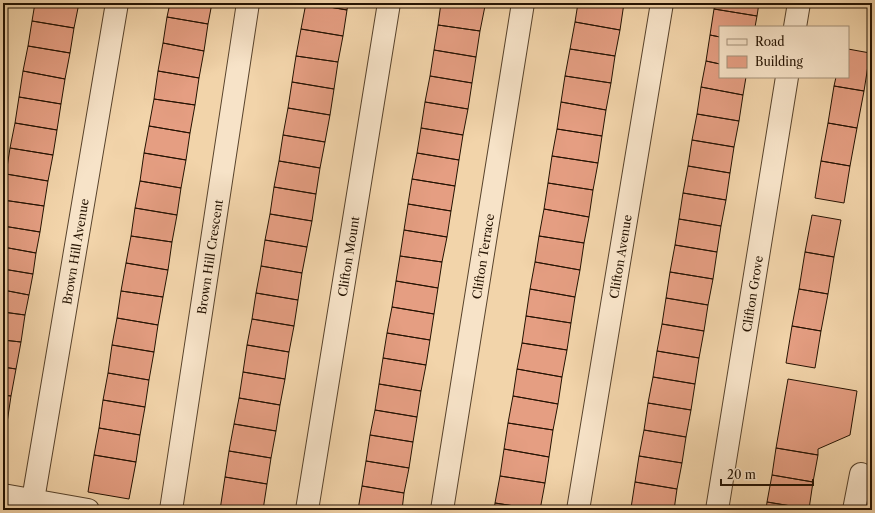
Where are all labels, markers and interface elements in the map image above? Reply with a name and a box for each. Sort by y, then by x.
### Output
legend [719,26,849,78]
text: Road [755,34,785,49]
text: Building [755,54,803,69]
street label: Brown Hill Avenue [59,197,91,306]
street label: Brown Hill Crescent [193,198,226,315]
street label: Clifton Terrace [468,212,497,300]
street label: Clifton Avenue [606,213,634,300]
street label: Clifton Mount [334,214,362,298]
street label: Clifton Grove [738,254,766,333]
scale bar [721,461,813,487]
text: 20 m [727,467,756,482]

